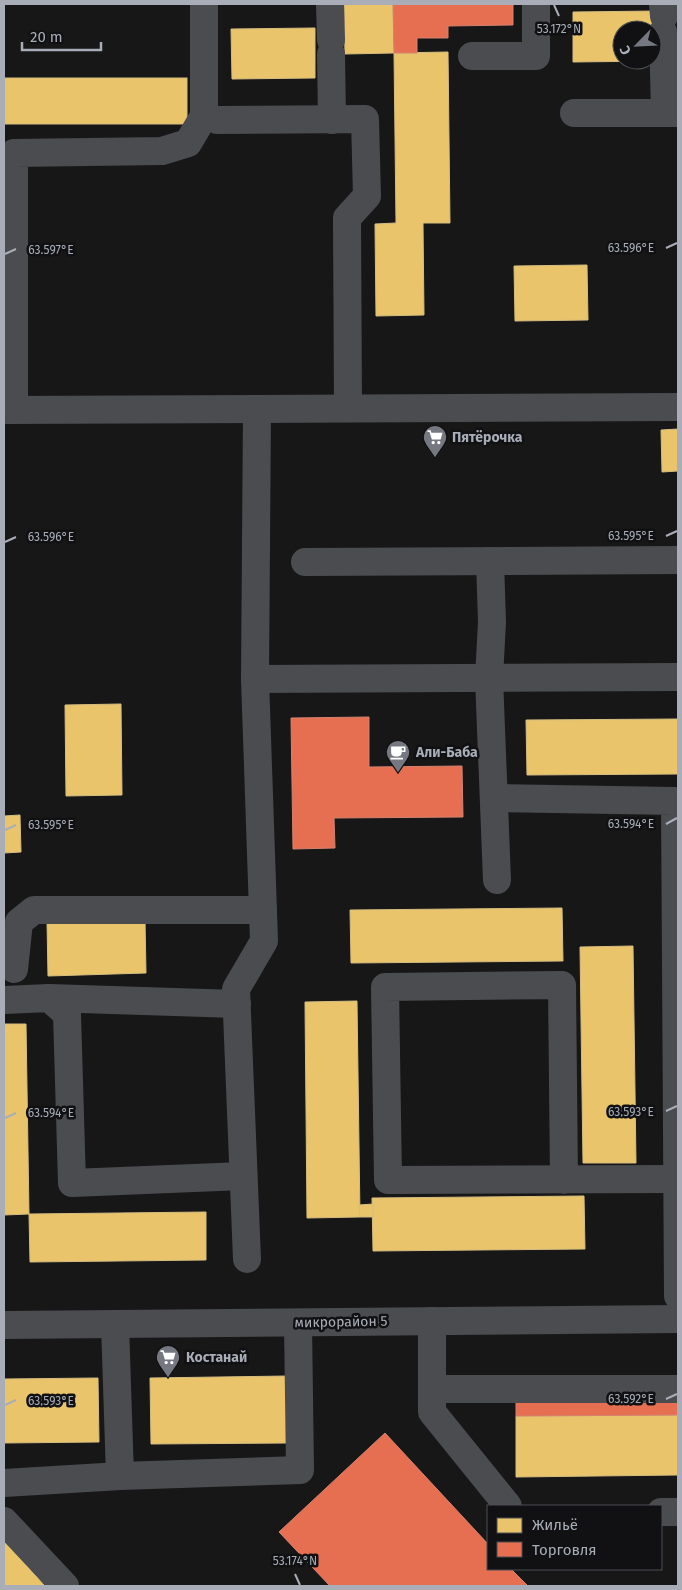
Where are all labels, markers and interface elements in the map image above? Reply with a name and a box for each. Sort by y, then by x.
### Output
scale bar [22,20,101,52]
north arrow [612,20,662,70]
text: 53.172°N [537,22,581,36]
text: 20 m [30,28,63,46]
text: С [616,43,635,57]
text: 63.596°E [608,241,654,255]
text: 63.597°E [28,243,74,257]
supermarket icon: Пятёрочка [422,424,448,458]
place label: Пятёрочка [452,429,523,446]
text: 63.595°E [608,529,654,543]
text: 63.596°E [28,530,74,544]
cafe icon: Али-Баба [385,739,411,773]
place label: Али-Баба [415,744,478,761]
text: 63.594°E [608,817,654,831]
text: 63.595°E [28,818,74,832]
text: 63.593°E [608,1105,654,1119]
text: 63.594°E [28,1106,74,1120]
street label: микрорайон 5 [294,1313,388,1331]
supermarket icon: Костанай [155,1344,181,1378]
place label: Костанай [186,1349,247,1366]
text: 63.592°E [608,1392,654,1406]
text: 63.593°E [28,1394,74,1408]
legend [487,1505,662,1570]
text: Жильё [532,1516,578,1534]
text: Торговля [532,1541,597,1559]
text: 53.174°N [273,1554,317,1568]

